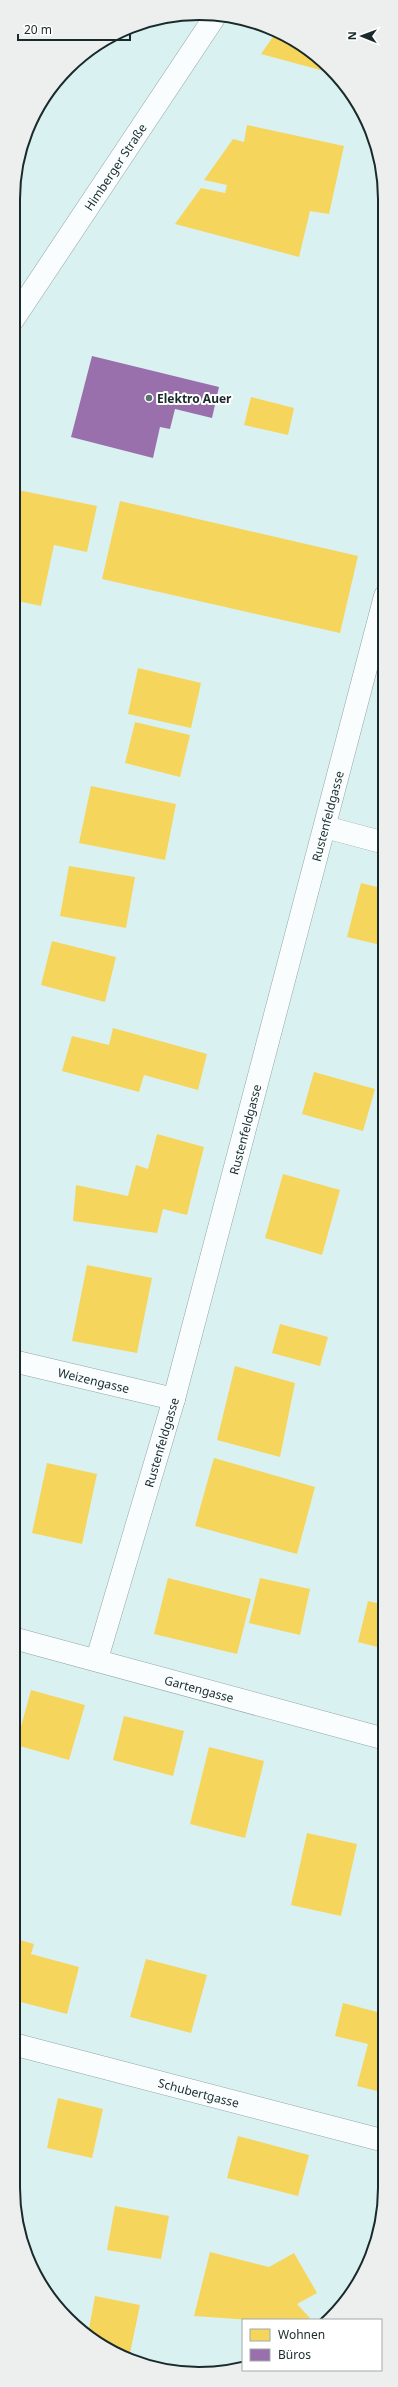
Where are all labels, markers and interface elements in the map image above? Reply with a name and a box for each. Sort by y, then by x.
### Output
scale bar [18,16,130,42]
north arrow [342,16,382,56]
text: 20 m [24,21,52,38]
text: N [344,31,359,40]
street label: Himberger Straße [80,120,150,214]
place label: Elektro Auer [157,390,232,407]
marker: Elektro Auer [144,393,154,403]
street label: Rustenfeldgasse [307,769,347,863]
street label: Rustenfeldgasse [225,1082,265,1176]
street label: Weizengasse [56,1363,132,1397]
street label: Rustenfeldgasse [140,1395,183,1489]
street label: Gartengasse [163,1671,236,1706]
street label: Schubertgasse [156,2074,241,2111]
legend [242,2319,382,2371]
text: Wohnen [278,2326,325,2343]
text: Büros [278,2346,311,2363]

